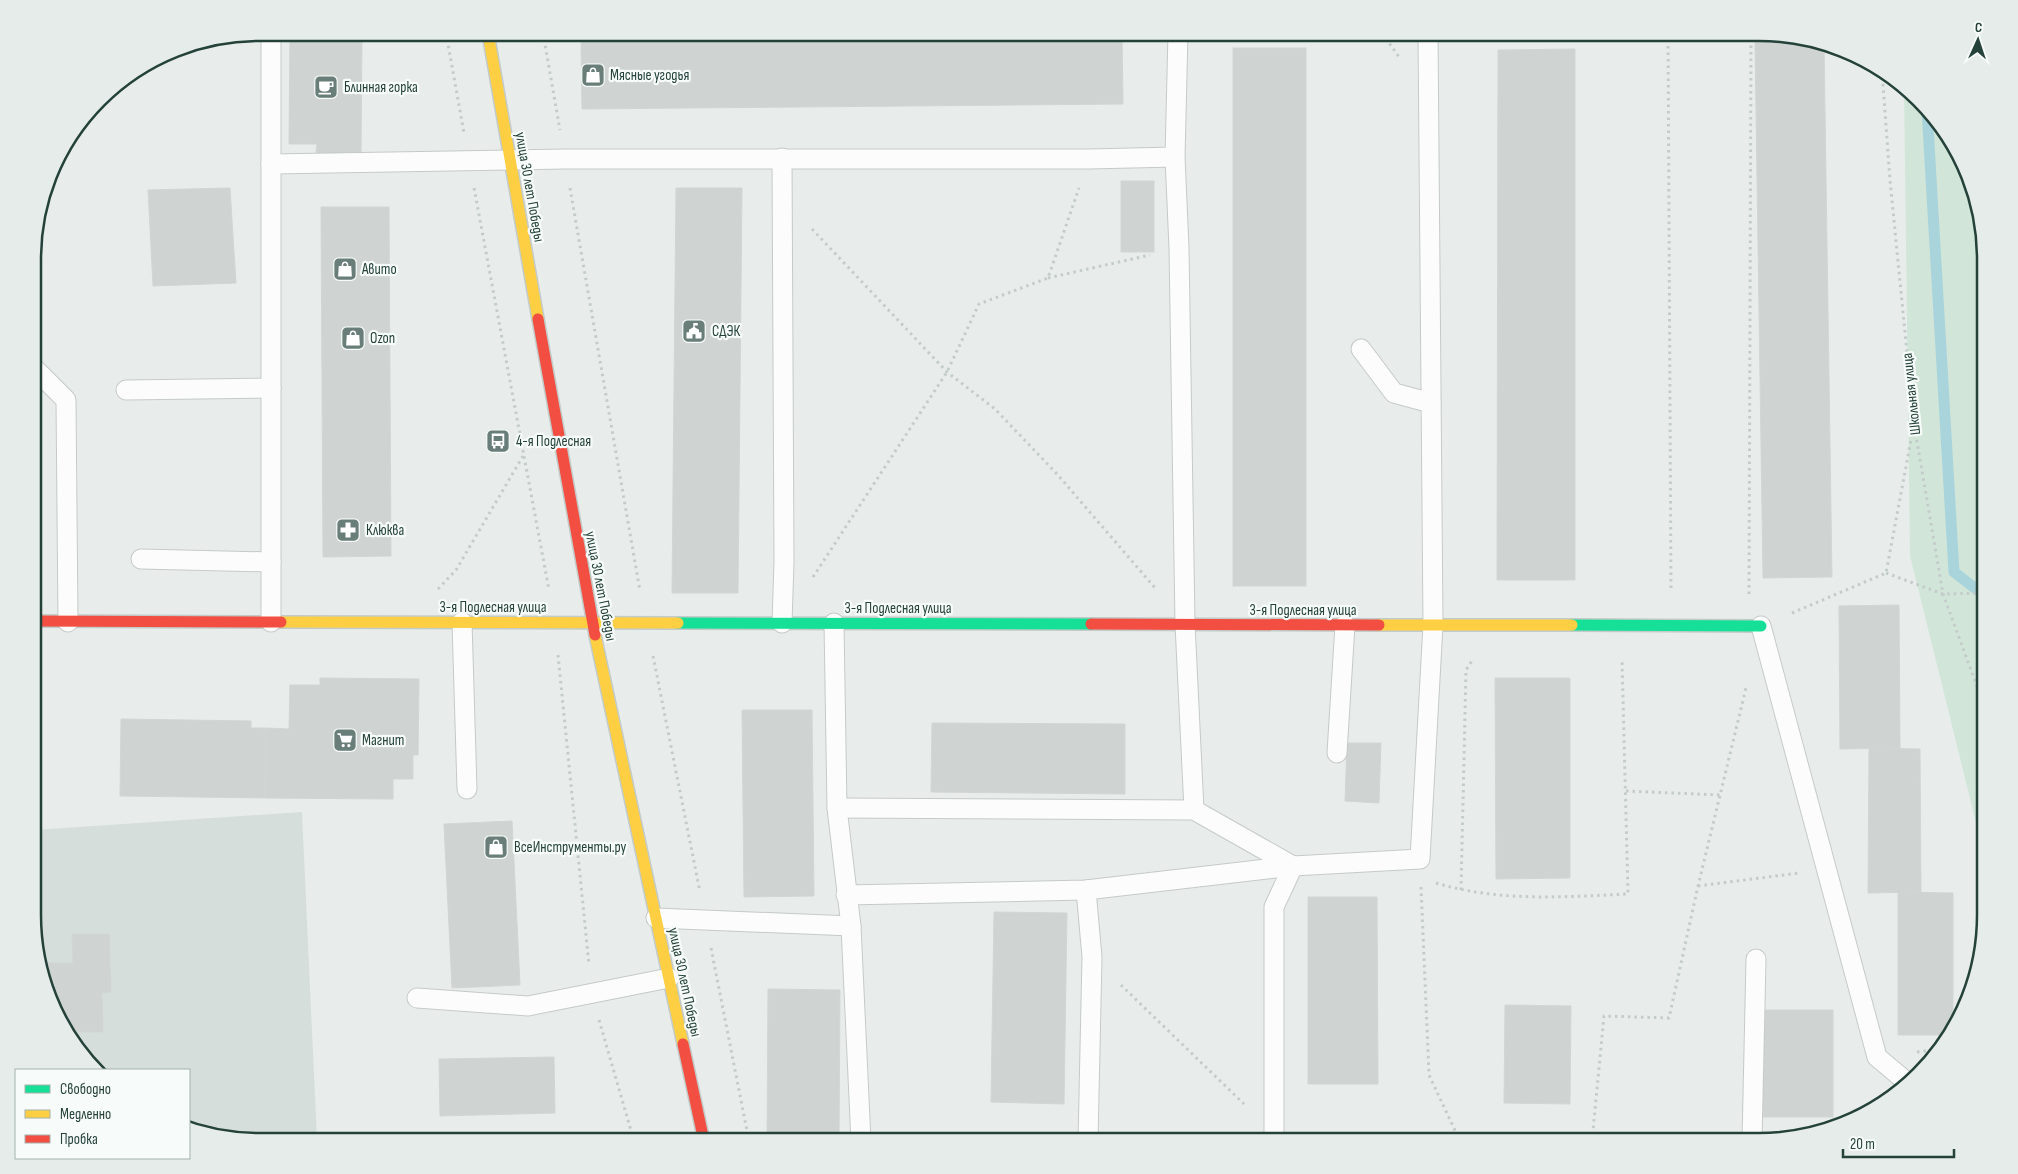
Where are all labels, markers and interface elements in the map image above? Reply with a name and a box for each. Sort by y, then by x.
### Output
north arrow [1953,15,2003,65]
text: С [1975,19,1983,36]
shop icon: Мясные угодья [580,62,606,88]
place label: Мясные угодья [610,66,689,85]
cafe icon: Блинная горка [313,74,339,100]
place label: Блинная горка [344,78,418,97]
street label: улица 30 лет Победы [510,131,549,244]
shop icon: Авито [332,256,358,282]
place label: Авито [361,260,397,279]
public building icon: СДЭК [681,318,707,344]
place label: СДЭК [712,322,740,341]
shop icon: Ozon [340,325,366,351]
place label: Ozon [370,329,395,348]
street label: Школьная улица [1898,352,1925,436]
bus stop icon: 4-я Подлесная [485,428,511,454]
place label: 4-я Подлесная [516,432,591,451]
pharmacy icon: Клюква [335,517,361,543]
place label: Клюква [366,521,405,540]
street label: улица 30 лет Победы [581,530,620,642]
street label: 3-я Подлесная улица [440,598,547,617]
street label: 3-я Подлесная улица [845,599,952,618]
street label: 3-я Подлесная улица [1250,601,1357,620]
supermarket icon: Магнит [332,727,358,753]
place label: Магнит [362,731,404,750]
shop icon: ВсеИнструменты.ру [483,834,509,860]
place label: ВсеИнструменты.ру [514,838,627,857]
street label: улица 30 лет Победы [664,926,705,1038]
legend [15,1069,190,1159]
text: Свободно [60,1080,111,1099]
text: Медленно [60,1105,111,1124]
scale bar [1843,1126,1954,1158]
text: Пробка [60,1130,98,1149]
text: 20 m [1850,1135,1875,1154]

